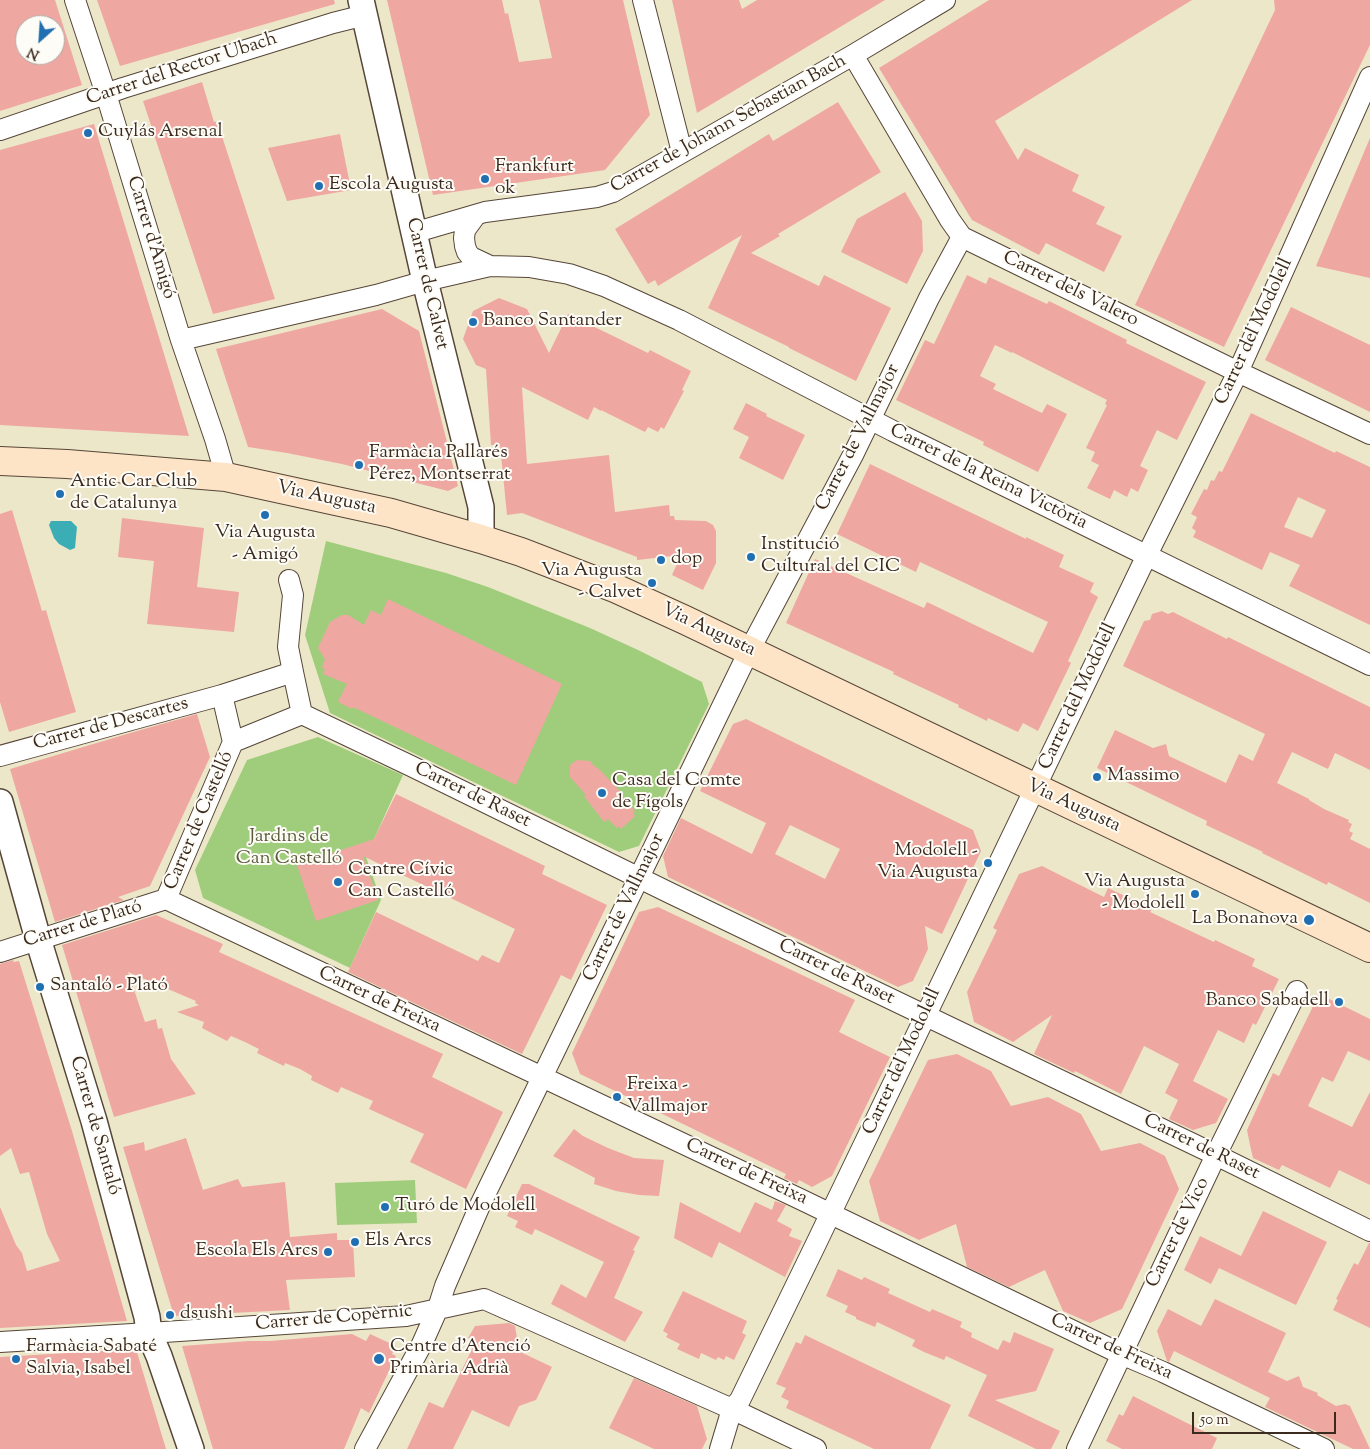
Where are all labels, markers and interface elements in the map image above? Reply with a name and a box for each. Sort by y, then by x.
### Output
north arrow [15,15,65,65]
street label: Carrer del Rector Ubach [84,28,280,112]
text: N [24,41,43,64]
street label: Carrer de Johann Sebastian Bach [607,51,851,199]
place label: Cuylás Arsenal [98,122,223,144]
marker: Cuylás Arsenal [82,127,94,139]
place label: Frankfurt ok [495,157,574,201]
marker: Frankfurt ok [479,173,491,185]
street label: Carrer d'Amigó [120,174,180,302]
place label: Escola Augusta [329,175,454,197]
marker: Escola Augusta [313,180,325,192]
street label: Carrer de Calvet [400,216,452,352]
street label: Carrer dels Valero [998,247,1142,333]
street label: Carrer del Modolell [1211,255,1299,409]
place label: Banco Santander [483,311,622,333]
marker: Banco Santander [467,316,479,328]
street label: Carrer de Vallmajor [812,361,906,515]
street label: Carrer de la Reina Victòria [886,420,1090,536]
place label: Farmàcia Pallarés Pérez, Montserrat [369,443,510,487]
marker: Farmàcia Pallarés Pérez, Montserrat [353,459,365,471]
place label: Antic Car Club de Catalunya [70,472,197,516]
street label: Via Augusta [274,477,378,521]
marker: Antic Car Club de Catalunya [54,488,66,500]
marker: Via Augusta - Amigó [259,509,271,521]
place label: Via Augusta - Amigó [214,523,316,567]
place label: Institució Cultural del CIC [761,535,900,579]
place label: dop [671,549,702,571]
marker: Institució Cultural del CIC [745,551,757,563]
marker: dop [655,554,667,566]
place label: Via Augusta - Calvet [541,561,642,605]
marker: Via Augusta - Calvet [646,577,658,589]
street label: Via Augusta [657,599,759,663]
street label: Carrer del Modolell [1035,620,1123,774]
street label: Carrer de Descartes [31,693,191,757]
street label: Carrer de Castelló [160,748,240,894]
street label: Carrer de Raset [410,758,534,834]
place label: Massimo [1107,766,1179,788]
place label: Casa del Comte de Fígols [612,771,741,815]
marker: Massimo [1091,771,1103,783]
street label: Via Augusta [1022,775,1124,839]
marker: Casa del Comte de Fígols [596,787,608,799]
park label: Jardins de Can Castelló [236,827,342,871]
street label: Carrer de Vallmajor [579,830,671,986]
place label: Modolell - Via Augusta [877,841,978,885]
marker: Modolell - Via Augusta [982,857,994,869]
place label: Centre Cívic Can Castelló [348,860,454,904]
place label: Via Augusta - Modolell [1084,872,1185,916]
marker: Centre Cívic Can Castelló [332,876,344,888]
marker: Via Augusta - Modolell [1189,888,1201,900]
street label: Carrer de Plató [21,896,145,954]
place label: La Bonanova [1192,909,1298,931]
marker: La Bonanova [1302,913,1316,927]
street label: Carrer de Raset [774,935,898,1011]
street label: Carrer de Freixa [314,963,444,1039]
place label: Santaló - Plató [50,976,168,998]
marker: Santaló - Plató [34,981,46,993]
street label: Carrer del Modolell [859,985,947,1139]
place label: Banco Sabadell [1206,991,1329,1013]
marker: Banco Sabadell [1333,996,1345,1008]
street label: Carrer de Santaló [63,1054,125,1198]
place label: Freixa - Vallmajor [627,1075,708,1119]
marker: Freixa - Vallmajor [611,1091,623,1103]
street label: Carrer de Raset [1139,1110,1263,1186]
street label: Carrer de Freixa [681,1135,811,1211]
street label: Carrer de Vico [1143,1174,1215,1292]
place label: Turó de Modolell [395,1196,536,1218]
marker: Turó de Modolell [379,1201,391,1213]
place label: Els Arcs [365,1231,432,1253]
marker: Els Arcs [349,1236,361,1248]
place label: Escola Els Arcs [196,1241,318,1263]
marker: Escola Els Arcs [322,1246,334,1258]
street label: Carrer de Copèrnic [254,1301,414,1337]
place label: dsushi [180,1304,233,1326]
marker: dsushi [164,1309,176,1321]
street label: Carrer de Freixa [1046,1310,1176,1386]
place label: Farmàcia Sabaté Salvia, Isabel [26,1337,157,1381]
place label: Centre d'Atenció Primària Adrià [390,1337,531,1381]
marker: Centre d'Atenció Primària Adrià [372,1352,386,1366]
marker: Farmàcia Sabaté Salvia, Isabel [10,1353,22,1365]
scale bar [1195,1402,1339,1434]
text: 50 m [1200,1410,1229,1431]

